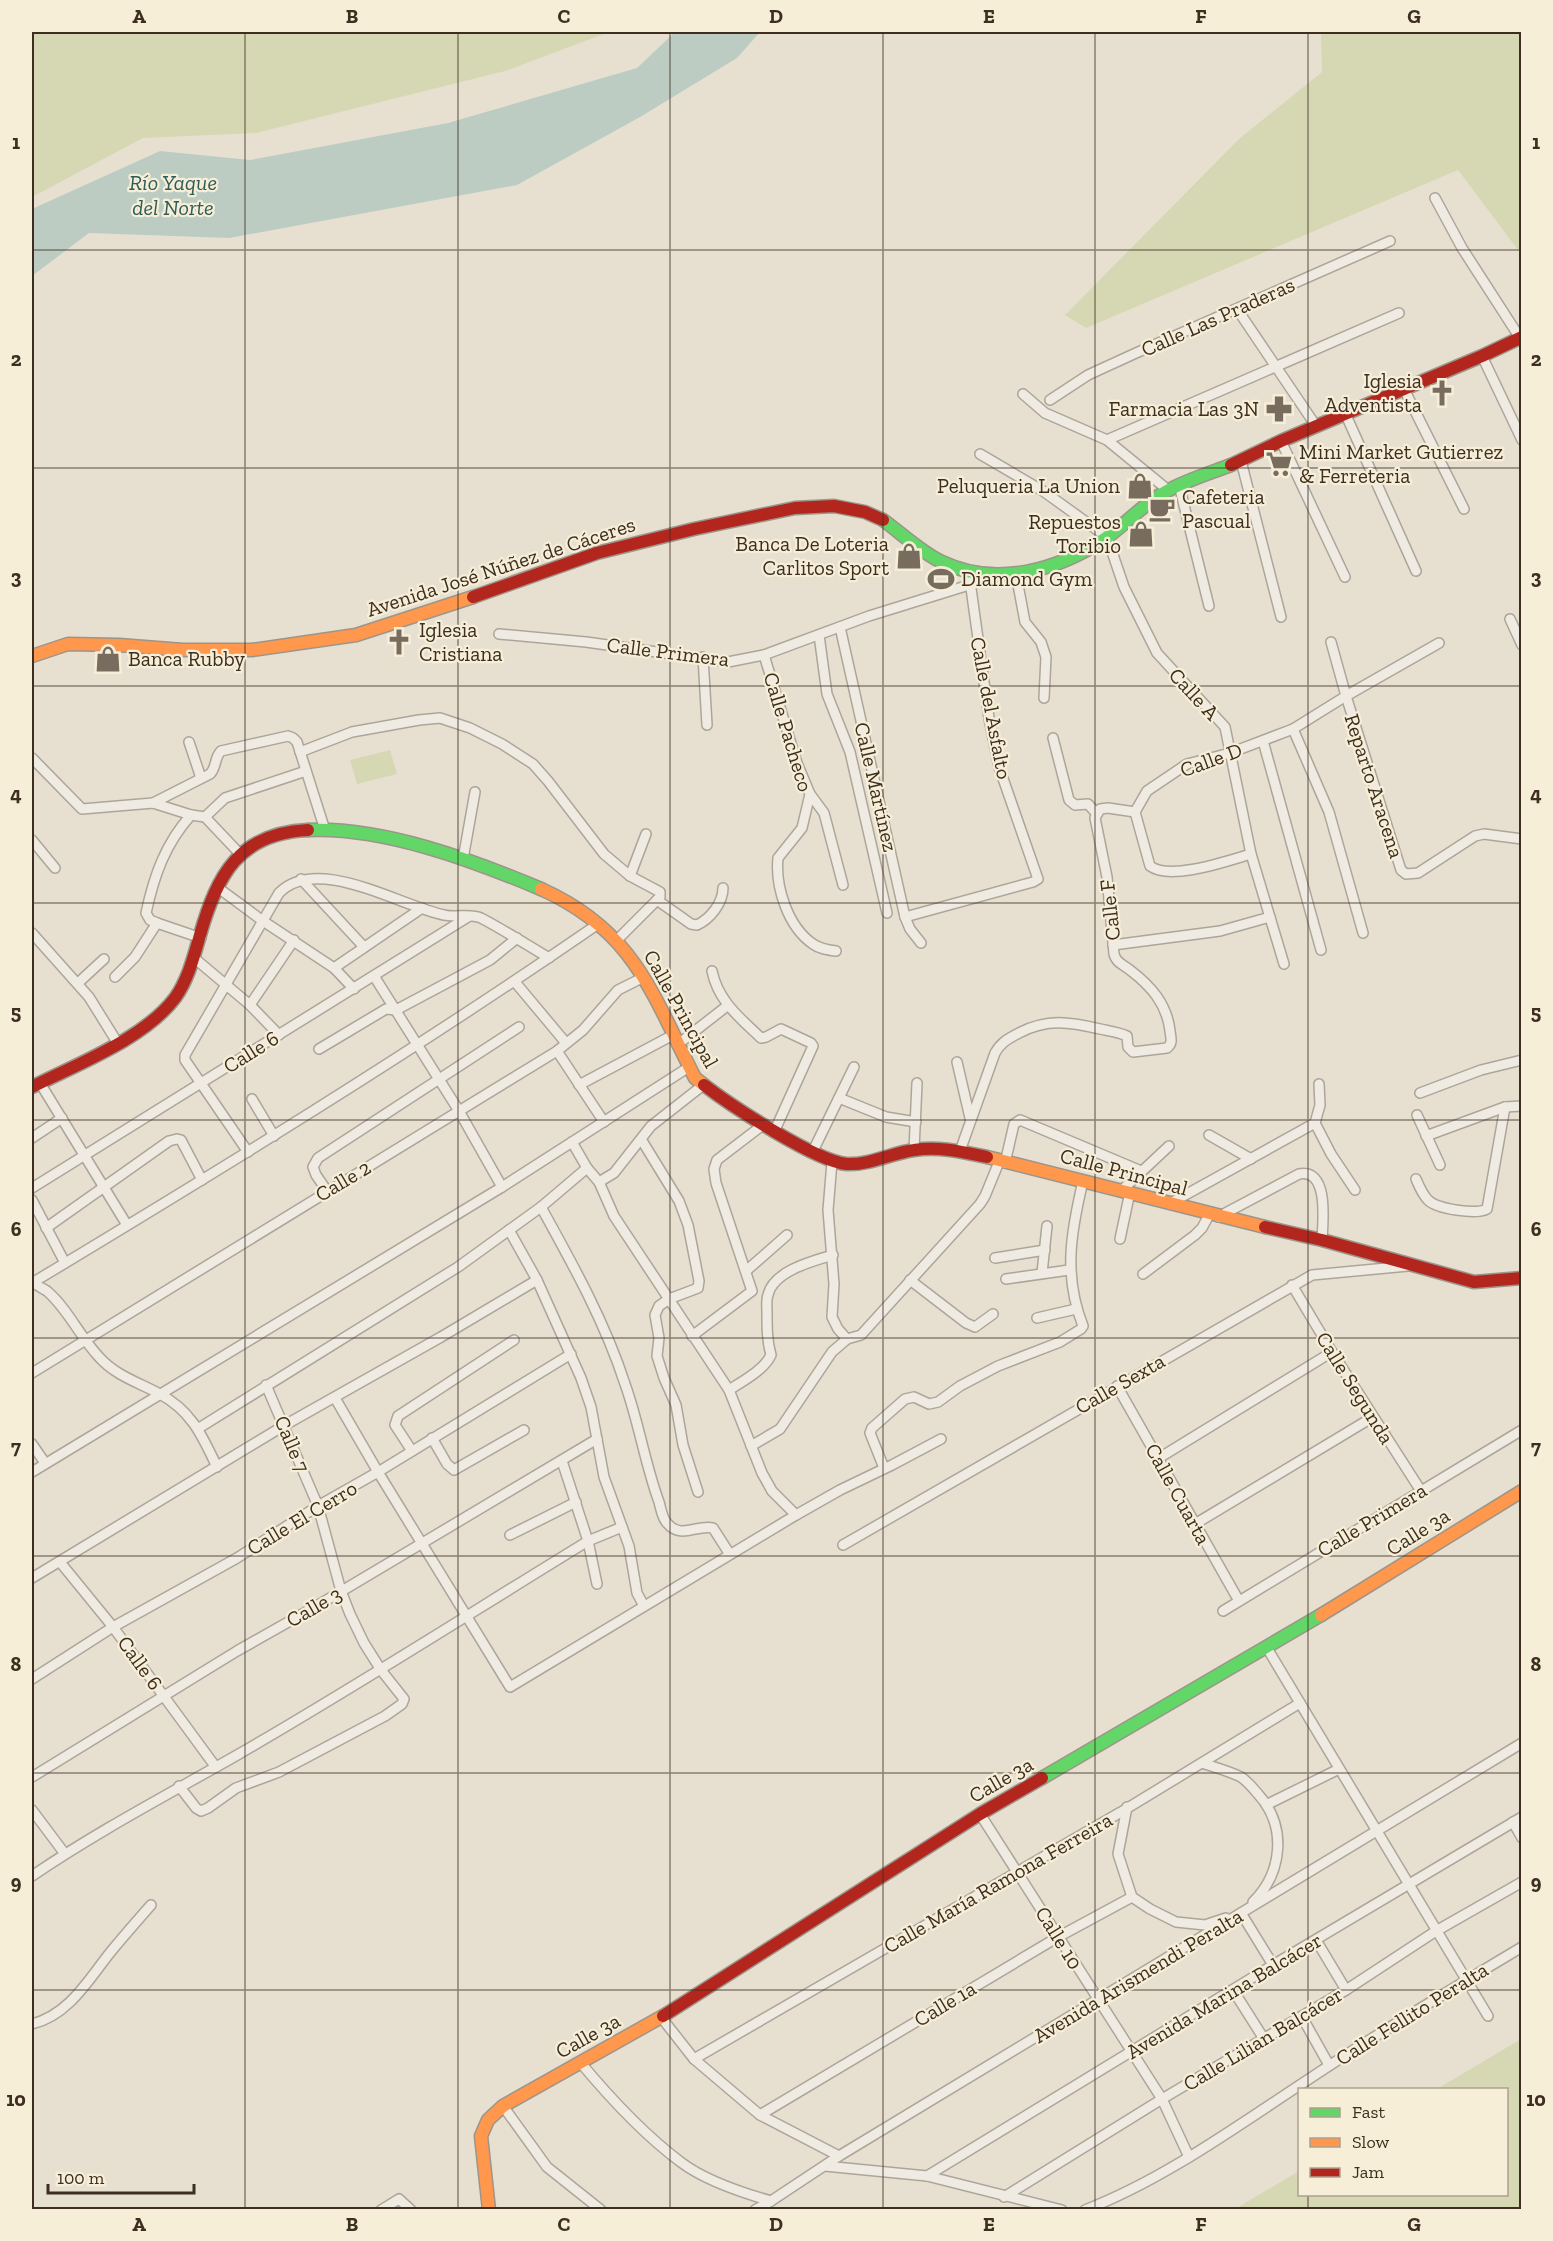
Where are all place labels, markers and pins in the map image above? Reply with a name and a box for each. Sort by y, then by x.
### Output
place label: Iglesia Adventista [1324,368,1422,417]
church icon: Iglesia Adventista [1427,378,1457,408]
pharmacy icon: Farmacia Las 3N [1264,394,1294,424]
place label: Farmacia Las 3N [1109,396,1259,421]
place label: Mini Market Gutierrez & Ferreteria [1299,439,1504,488]
supermarket icon: Mini Market Gutierrez & Ferreteria [1264,449,1294,479]
shop icon: Peluqueria La Union [1125,471,1155,501]
place label: Peluqueria La Union [937,473,1120,498]
place label: Cafeteria Pascual [1182,484,1265,533]
cafe icon: Cafeteria Pascual [1147,494,1177,524]
place label: Repuestos Toribio [1028,509,1121,558]
shop icon: Repuestos Toribio [1126,519,1156,549]
place label: Banca De Loteria Carlitos Sport [735,531,889,580]
shop icon: Banca De Loteria Carlitos Sport [894,541,924,571]
sports icon: Diamond Gym [926,564,956,594]
place label: Diamond Gym [961,566,1092,591]
place label: Iglesia Cristiana [419,617,502,666]
church icon: Iglesia Cristiana [384,627,414,657]
shop icon: Banca Rubby [93,644,123,674]
place label: Banca Rubby [128,646,245,671]

